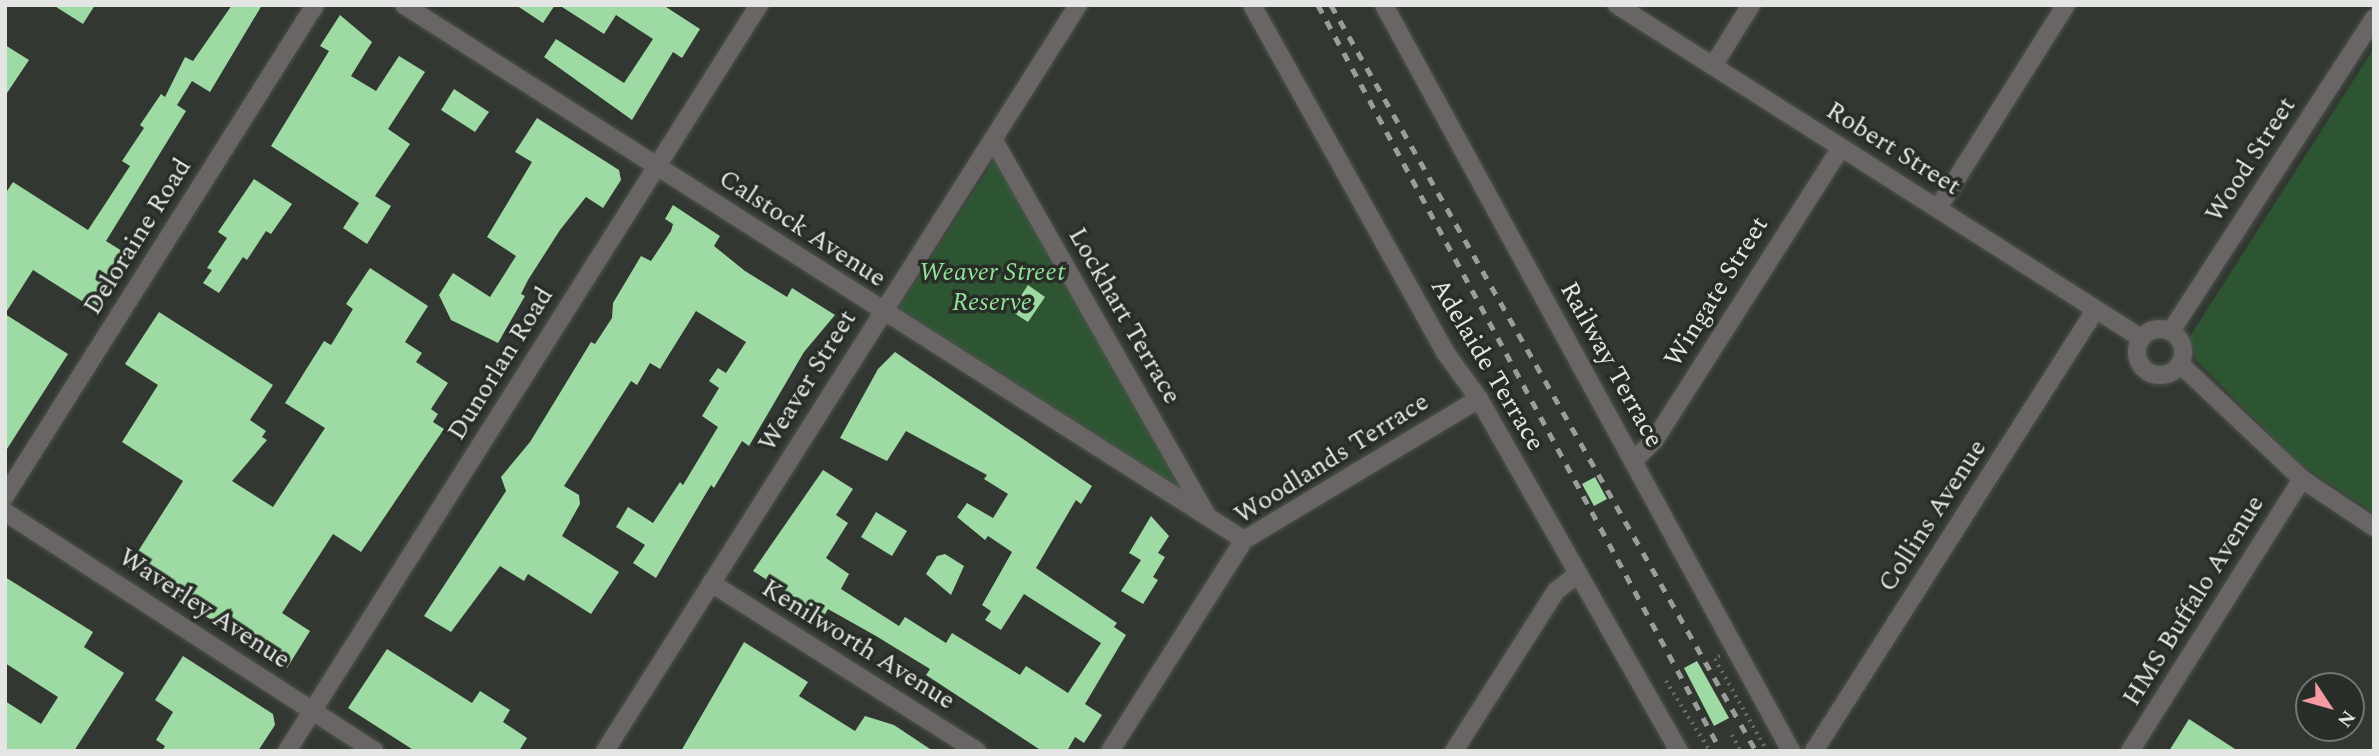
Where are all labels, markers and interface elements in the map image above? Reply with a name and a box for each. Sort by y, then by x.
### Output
street label: Wood Street [2199,92,2303,228]
street label: Robert Street [1820,95,1966,203]
street label: Deloraine Road [77,153,199,321]
street label: Calstock Avenue [713,163,891,295]
street label: Wingate Street [1658,211,1776,373]
street label: Lockhart Terrace [1061,222,1187,410]
park label: Weaver Street Reserve [919,257,1065,318]
street label: Adelaide Terrace [1423,273,1551,457]
street label: Railway Terrace [1553,277,1669,453]
street label: Dunorlan Road [441,282,561,446]
street label: Weaver Street [752,305,864,457]
street label: Woodlands Terrace [1229,387,1435,531]
street label: Collins Avenue [1872,434,1994,598]
street label: HMS Buffalo Avenue [2117,490,2271,712]
street label: Waverley Avenue [112,542,296,676]
street label: Kenilworth Avenue [756,573,960,717]
north arrow [2295,672,2365,742]
text: N [2329,704,2362,733]

